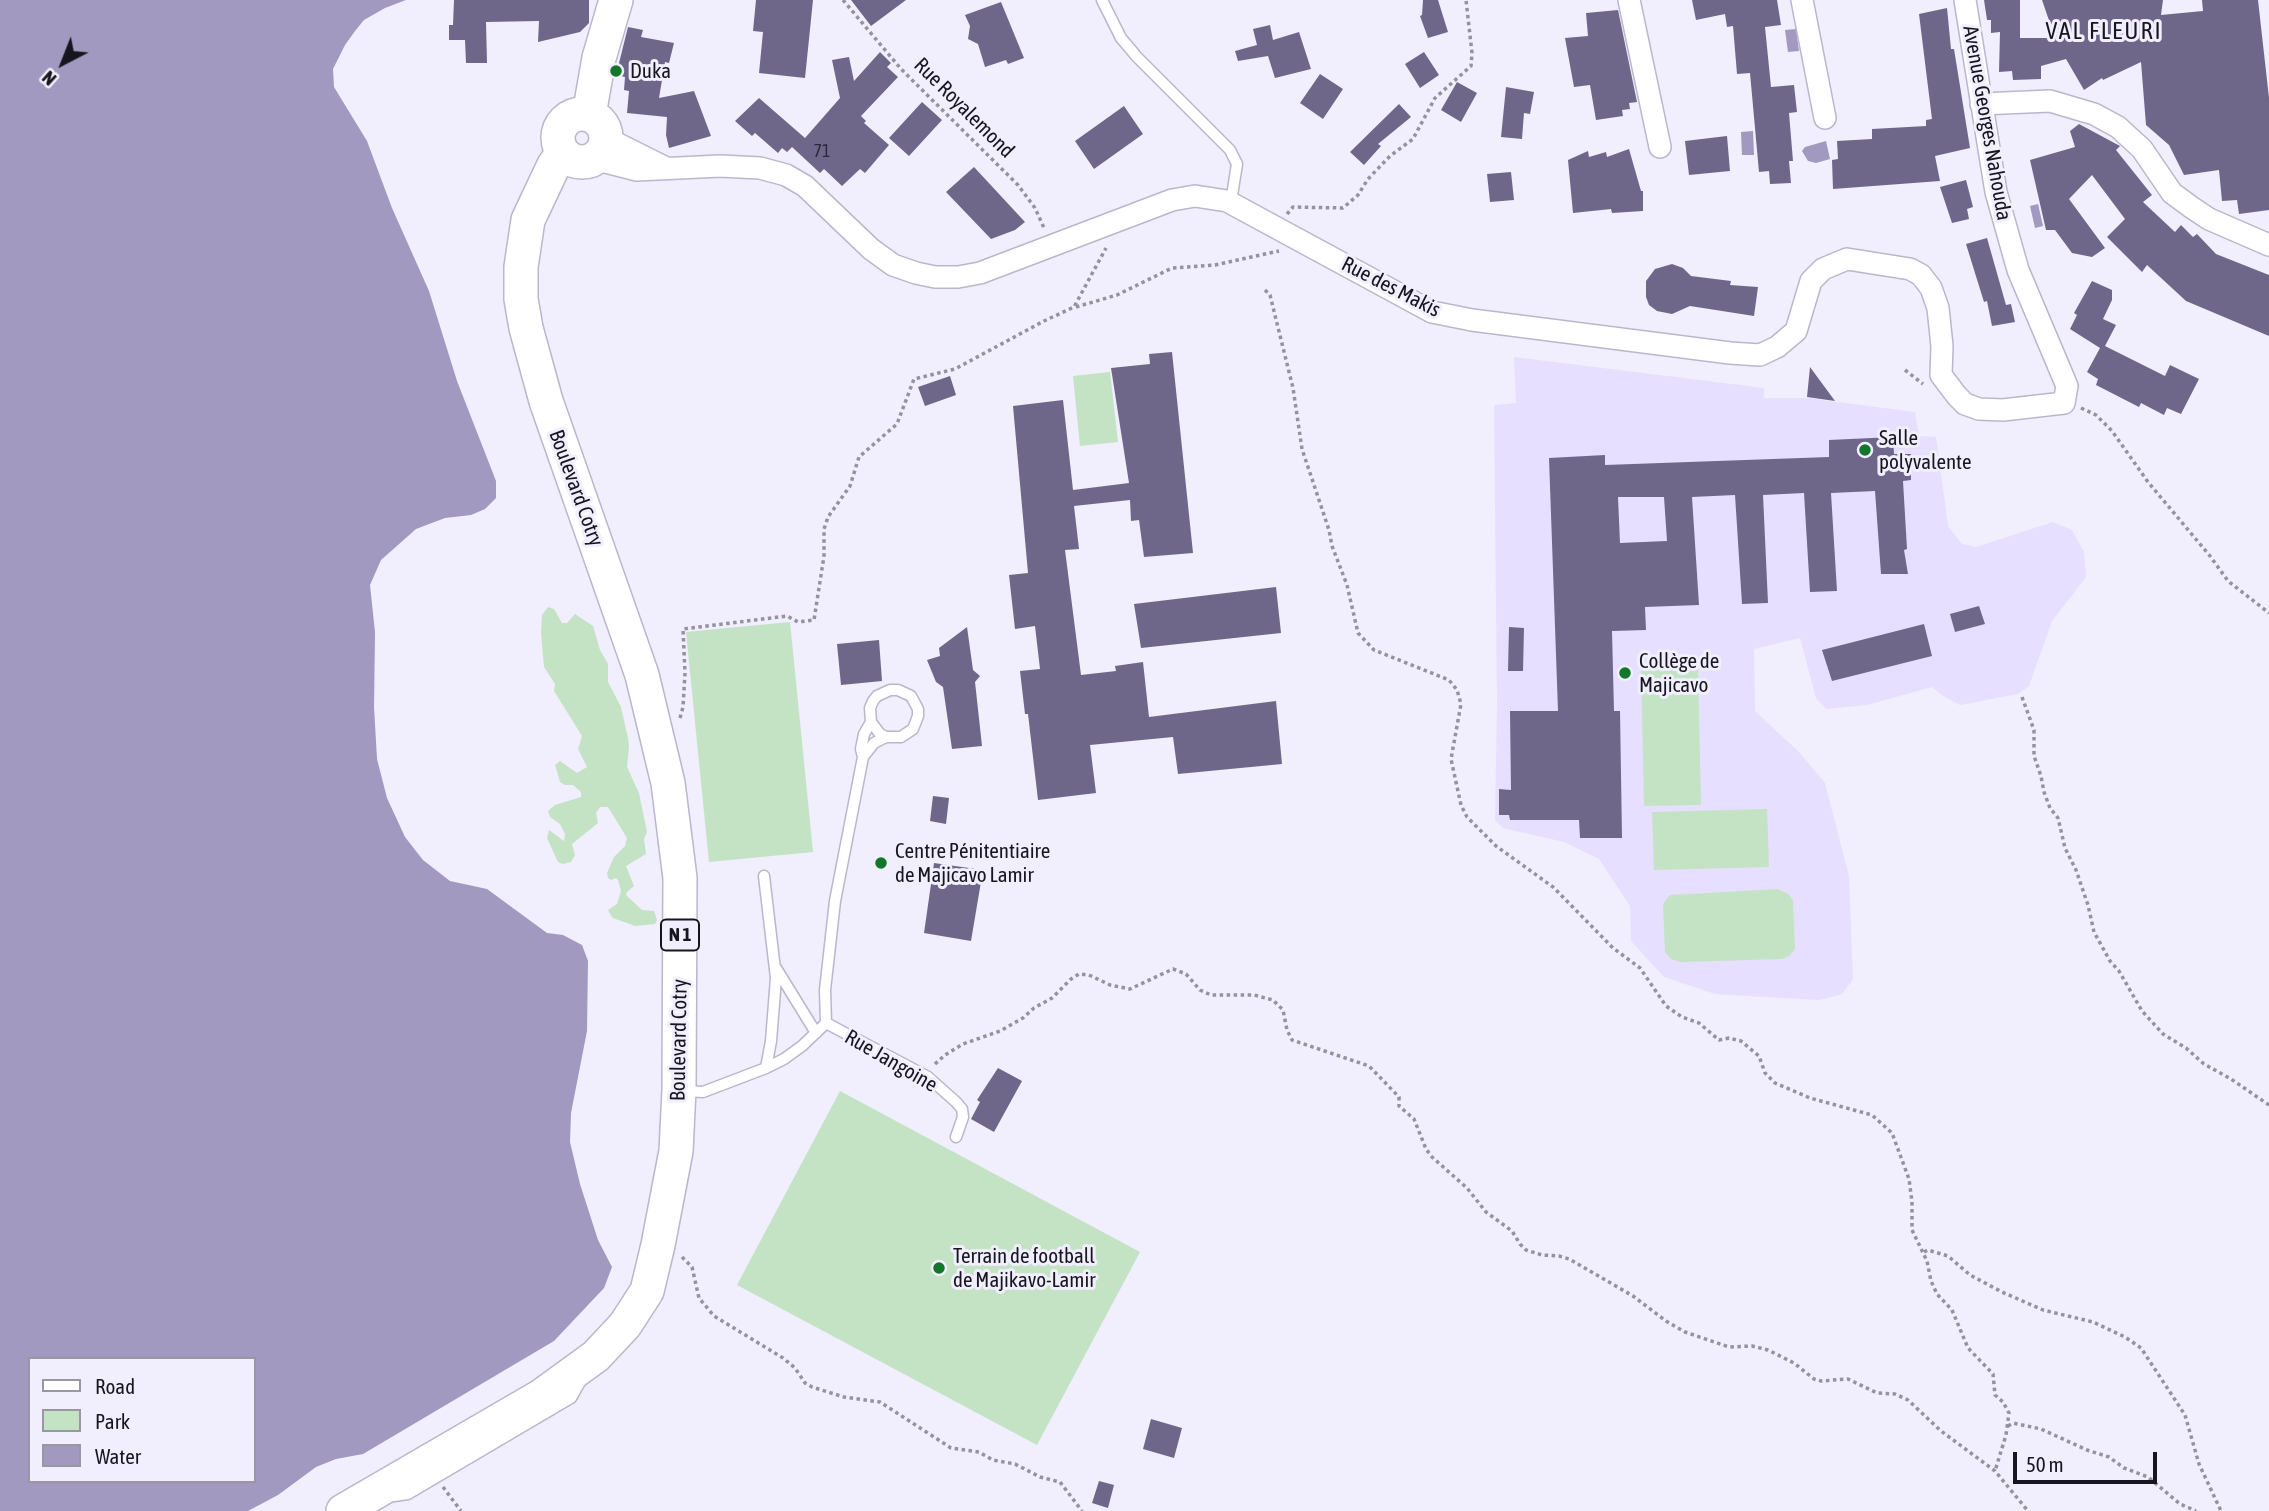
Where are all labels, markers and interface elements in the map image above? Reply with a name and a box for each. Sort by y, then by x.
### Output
district label: VAL FLEURI [2047,17,2161,45]
street label: Avenue Georges Nahouda [1957,24,2017,222]
north arrow [28,28,98,98]
street label: Rue Royalemond [909,53,1019,163]
place label: Duka [630,58,671,84]
marker: Duka [608,63,624,79]
text: N [37,67,60,91]
house number: 71 [814,140,830,162]
street label: Rue des Makis [1337,251,1445,323]
place label: Salle polyvalente [1879,425,1971,475]
street label: Boulevard Cotry [543,426,609,550]
marker: Salle polyvalente [1857,442,1873,458]
place label: Collège de Majicavo [1639,648,1719,698]
marker: Collège de Majicavo [1617,665,1633,681]
place label: Centre Pénitentiaire de Majicavo Lamir [895,838,1050,888]
marker: Centre Pénitentiaire de Majicavo Lamir [873,855,889,871]
road number: N 1 [661,920,699,951]
street label: Boulevard Cotry [665,979,693,1101]
street label: Rue Jangoine [840,1024,942,1098]
place label: Terrain de football de Majikavo-Lamir [953,1243,1095,1293]
marker: Terrain de football de Majikavo-Lamir [931,1260,947,1276]
legend [28,1357,256,1483]
text: Road [95,1374,135,1398]
text: Park [95,1409,130,1433]
scale bar [2017,1438,2160,1482]
text: Water [95,1444,141,1468]
text: 50 m [2026,1452,2064,1476]

